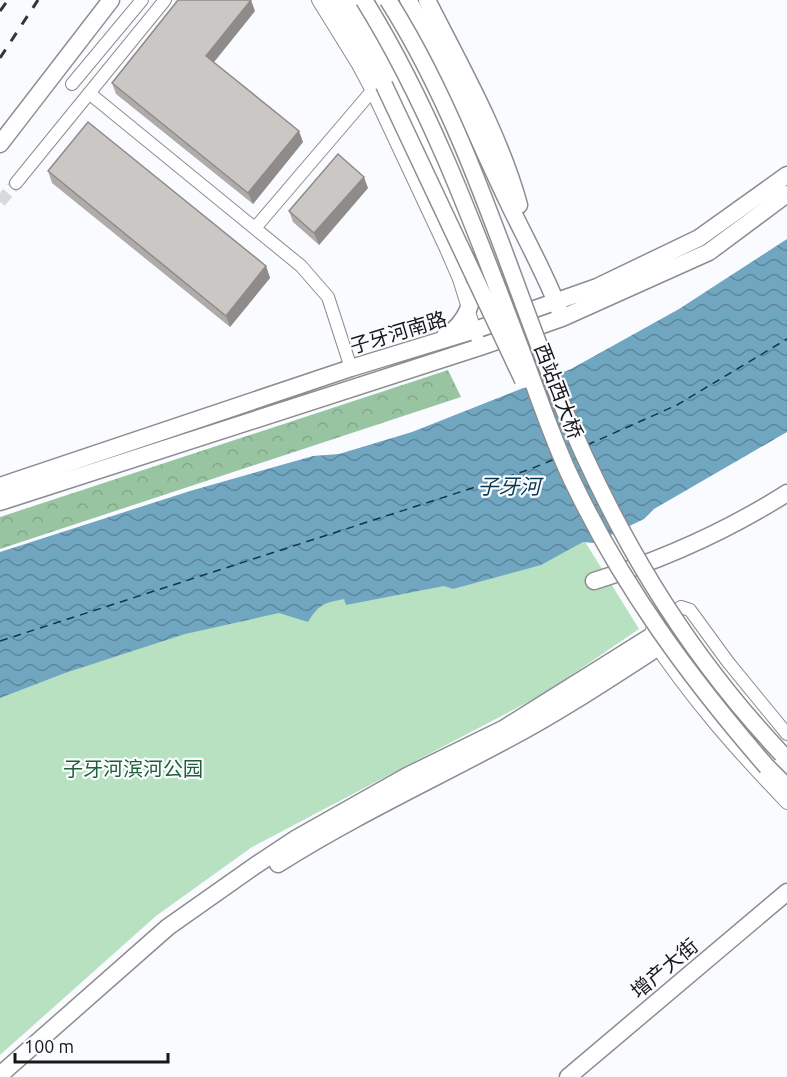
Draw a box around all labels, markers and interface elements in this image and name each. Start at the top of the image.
street label: 子牙河南路 [347,306,449,358]
street label: 西站西大桥 [530,340,588,442]
water label: 子牙河 [478,474,544,498]
park label: 子牙河滨河公园 [63,757,203,780]
street label: 增产大街 [626,933,702,1003]
scale bar [15,1026,168,1064]
text: 100 m [24,1036,74,1056]

